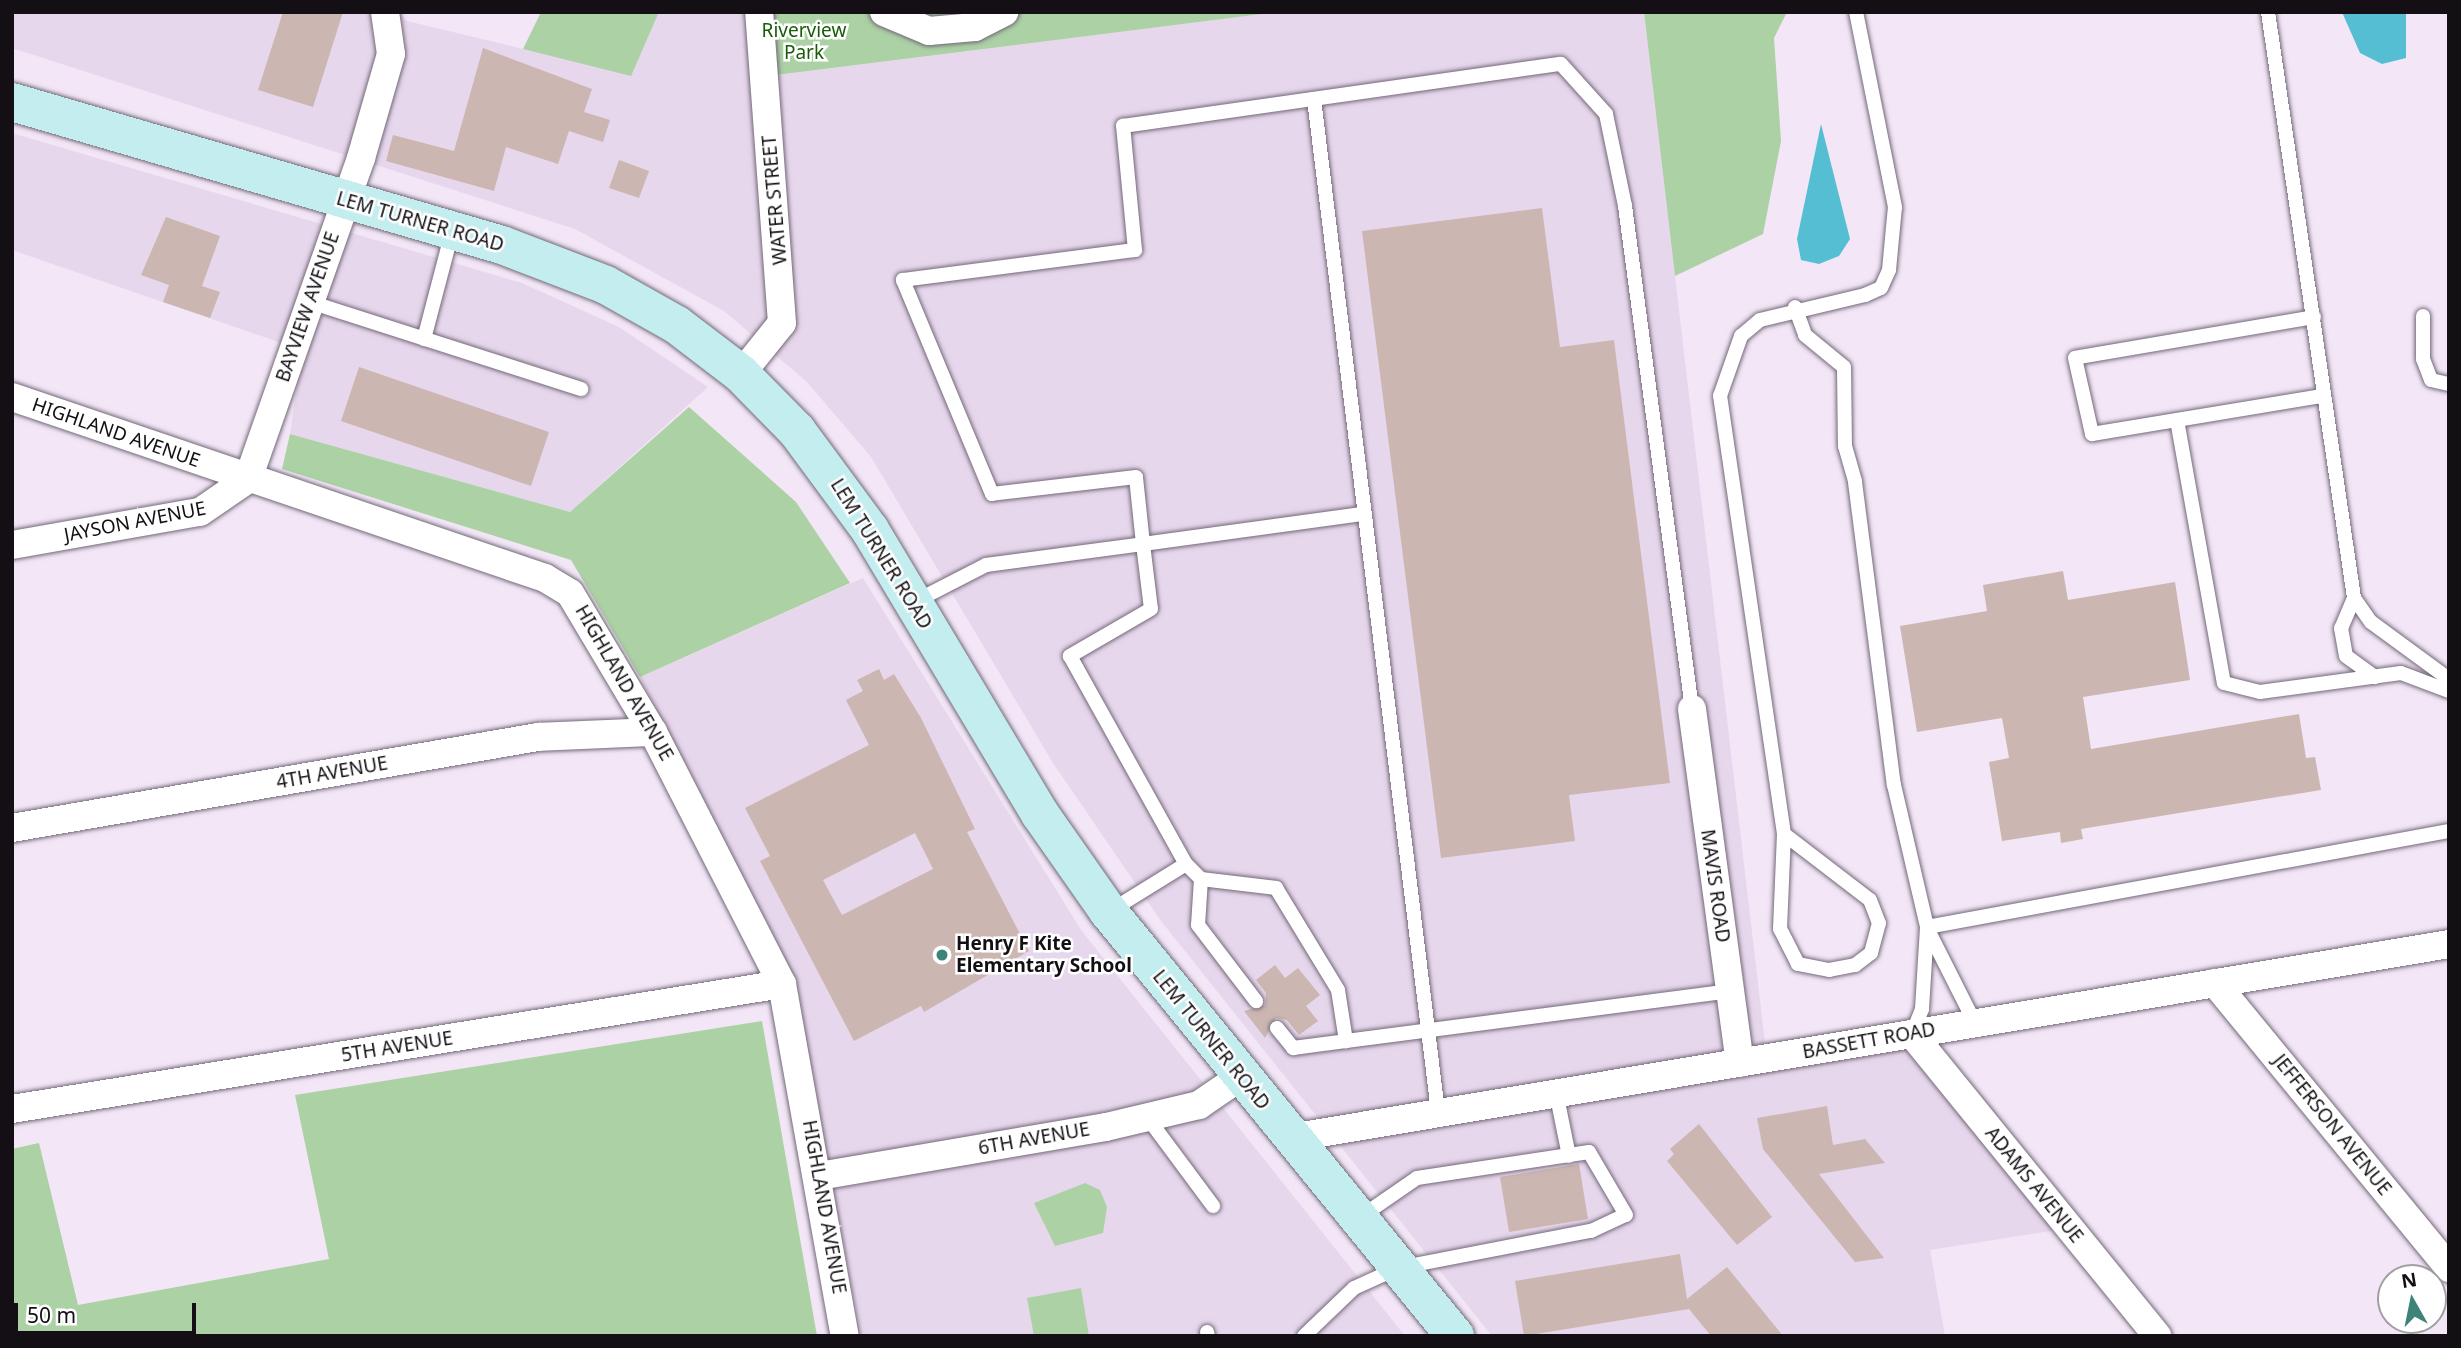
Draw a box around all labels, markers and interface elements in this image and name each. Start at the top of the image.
park label: Riverview Park [762,20,846,64]
street label: WATER STREET [758,134,792,266]
street label: LEM TURNER ROAD [334,187,506,257]
street label: BAYVIEW AVENUE [272,229,344,385]
street label: HIGHLAND AVENUE [29,394,203,472]
street label: LEM TURNER ROAD [825,475,937,633]
street label: JAYSON AVENUE [62,497,208,547]
street label: HIGHLAND AVENUE [570,601,678,765]
street label: 4TH AVENUE [275,752,389,794]
street label: MAVIS ROAD [1696,828,1734,944]
place label: Henry F Kite Elementary School [956,933,1132,977]
marker: Henry F Kite Elementary School [934,947,950,963]
street label: LEM TURNER ROAD [1148,966,1274,1114]
street label: BASSETT ROAD [1801,1018,1937,1064]
street label: 5TH AVENUE [340,1027,454,1067]
street label: JEFFERSON AVENUE [2268,1050,2396,1200]
street label: HIGHLAND AVENUE [797,1118,851,1296]
street label: 6TH AVENUE [977,1118,1091,1160]
street label: ADAMS AVENUE [1980,1122,2088,1248]
north arrow [2377,1264,2447,1334]
text: N [2399,1266,2419,1294]
scale bar [18,1288,200,1332]
text: 50 m [27,1301,76,1329]

